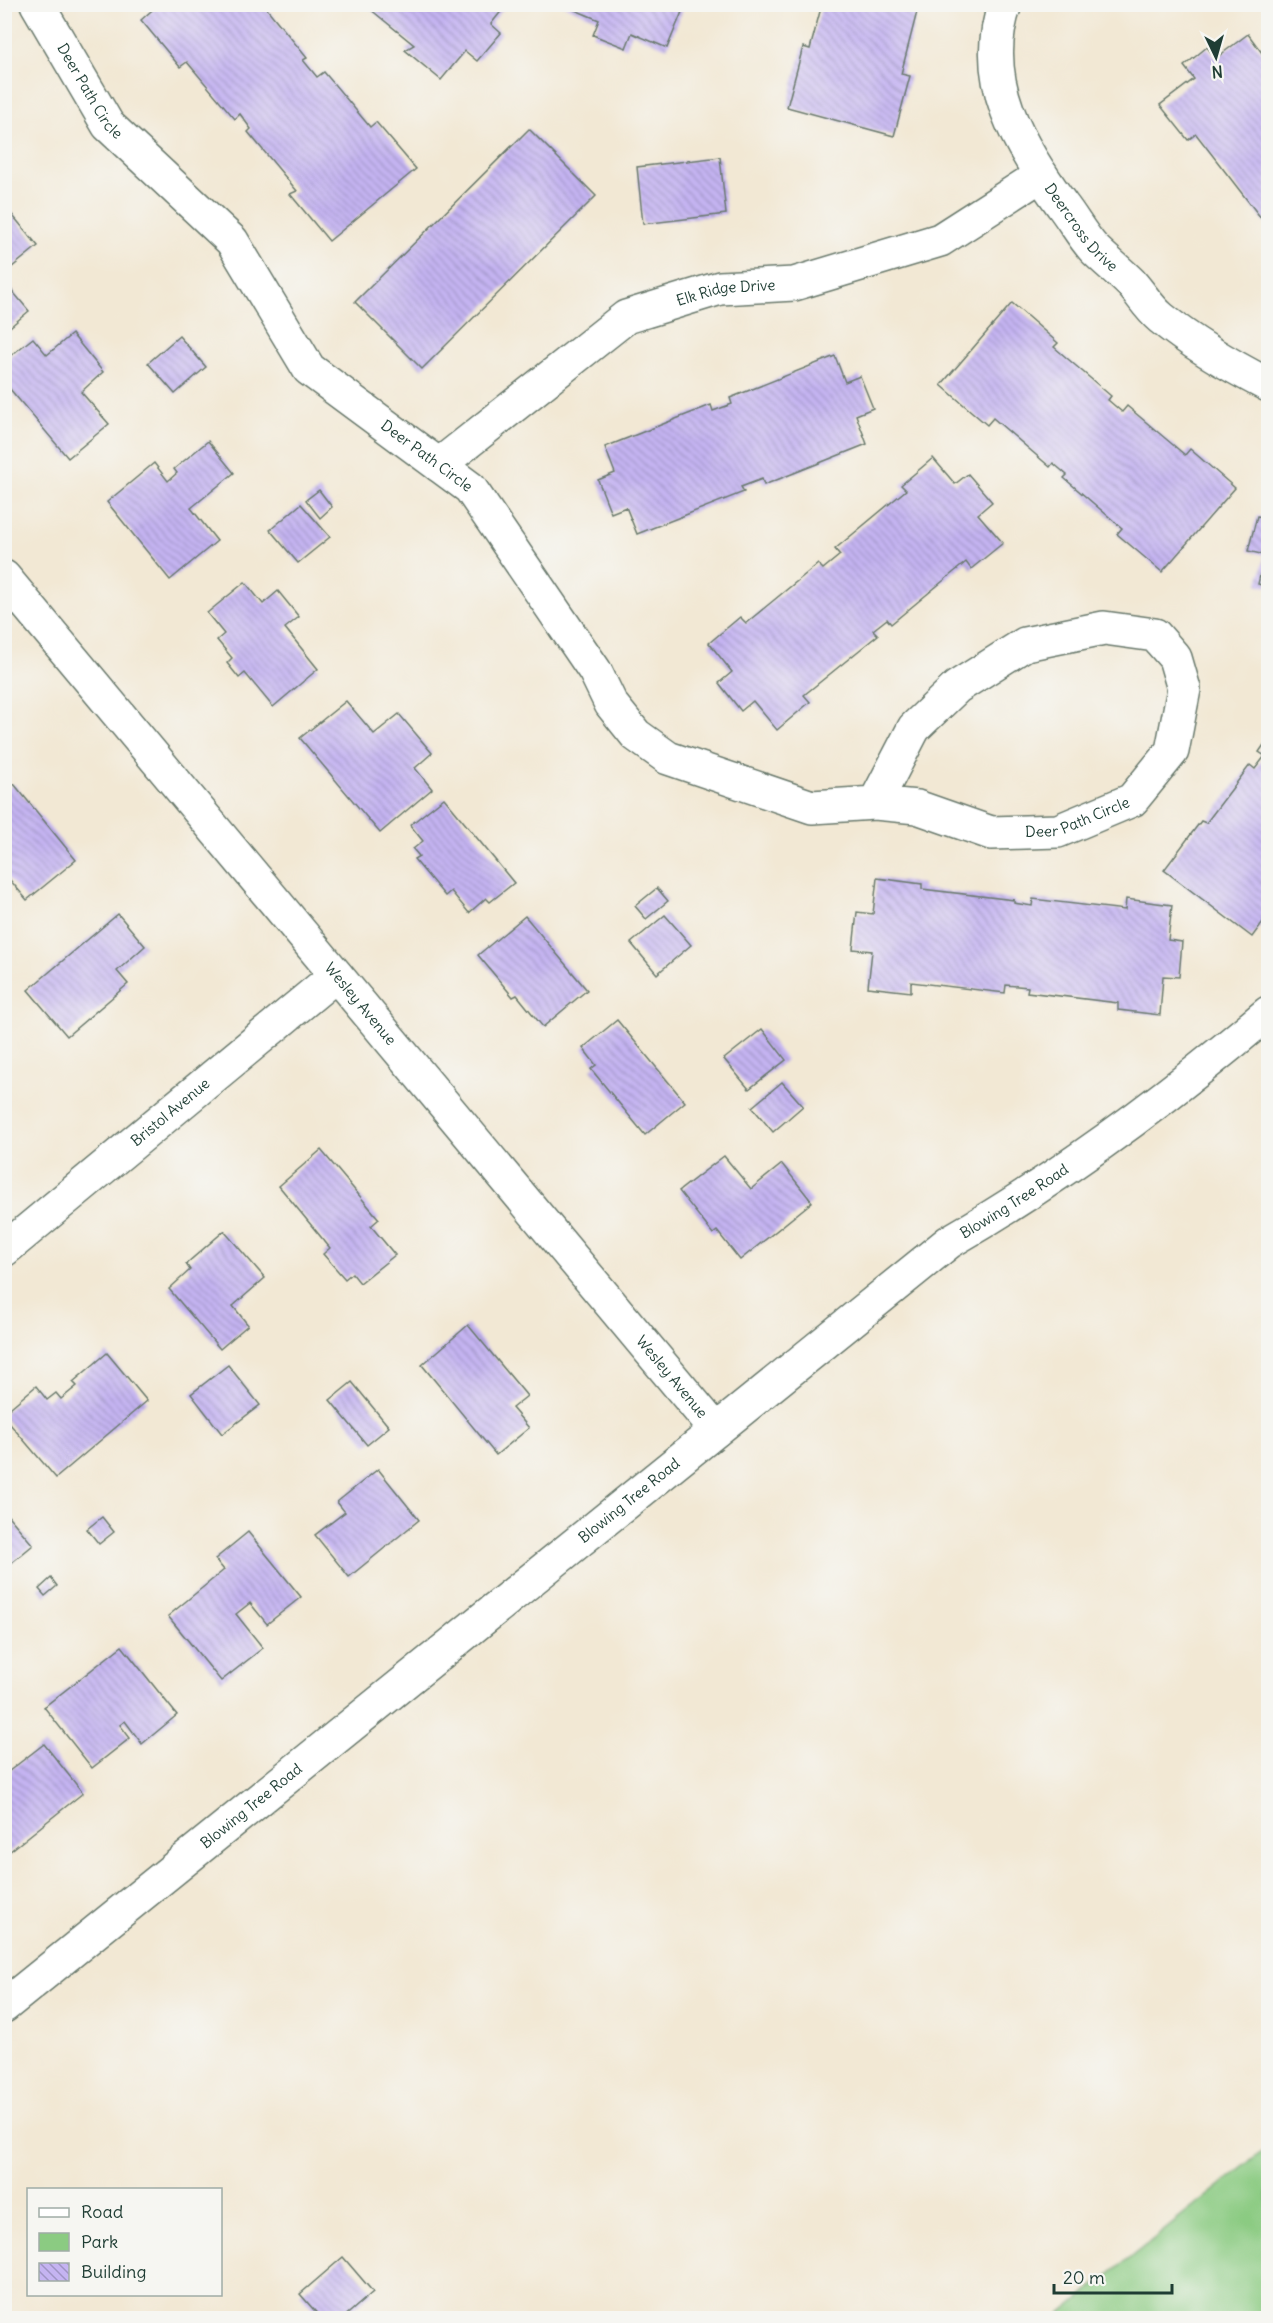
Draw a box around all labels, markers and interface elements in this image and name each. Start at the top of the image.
north arrow [1186,27,1246,87]
street label: Deer Path Circle [53,40,127,143]
text: N [1211,61,1224,82]
street label: Deercross Drive [1041,180,1122,275]
street label: Elk Ridge Drive [674,275,776,310]
street label: Deer Path Circle [377,416,477,496]
street label: Deer Path Circle [1025,792,1132,841]
street label: Wesley Avenue [321,958,401,1049]
street label: Bristol Avenue [127,1074,213,1150]
street label: Blowing Tree Road [956,1159,1072,1243]
street label: Wesley Avenue [632,1331,712,1422]
street label: Blowing Tree Road [574,1453,684,1547]
street label: Blowing Tree Road [196,1759,306,1852]
legend [27,2188,222,2296]
text: Road [81,2200,124,2223]
text: Park [81,2230,118,2253]
scale bar [1054,2257,1172,2295]
text: Building [81,2260,146,2283]
text: 20 m [1063,2266,1105,2289]

